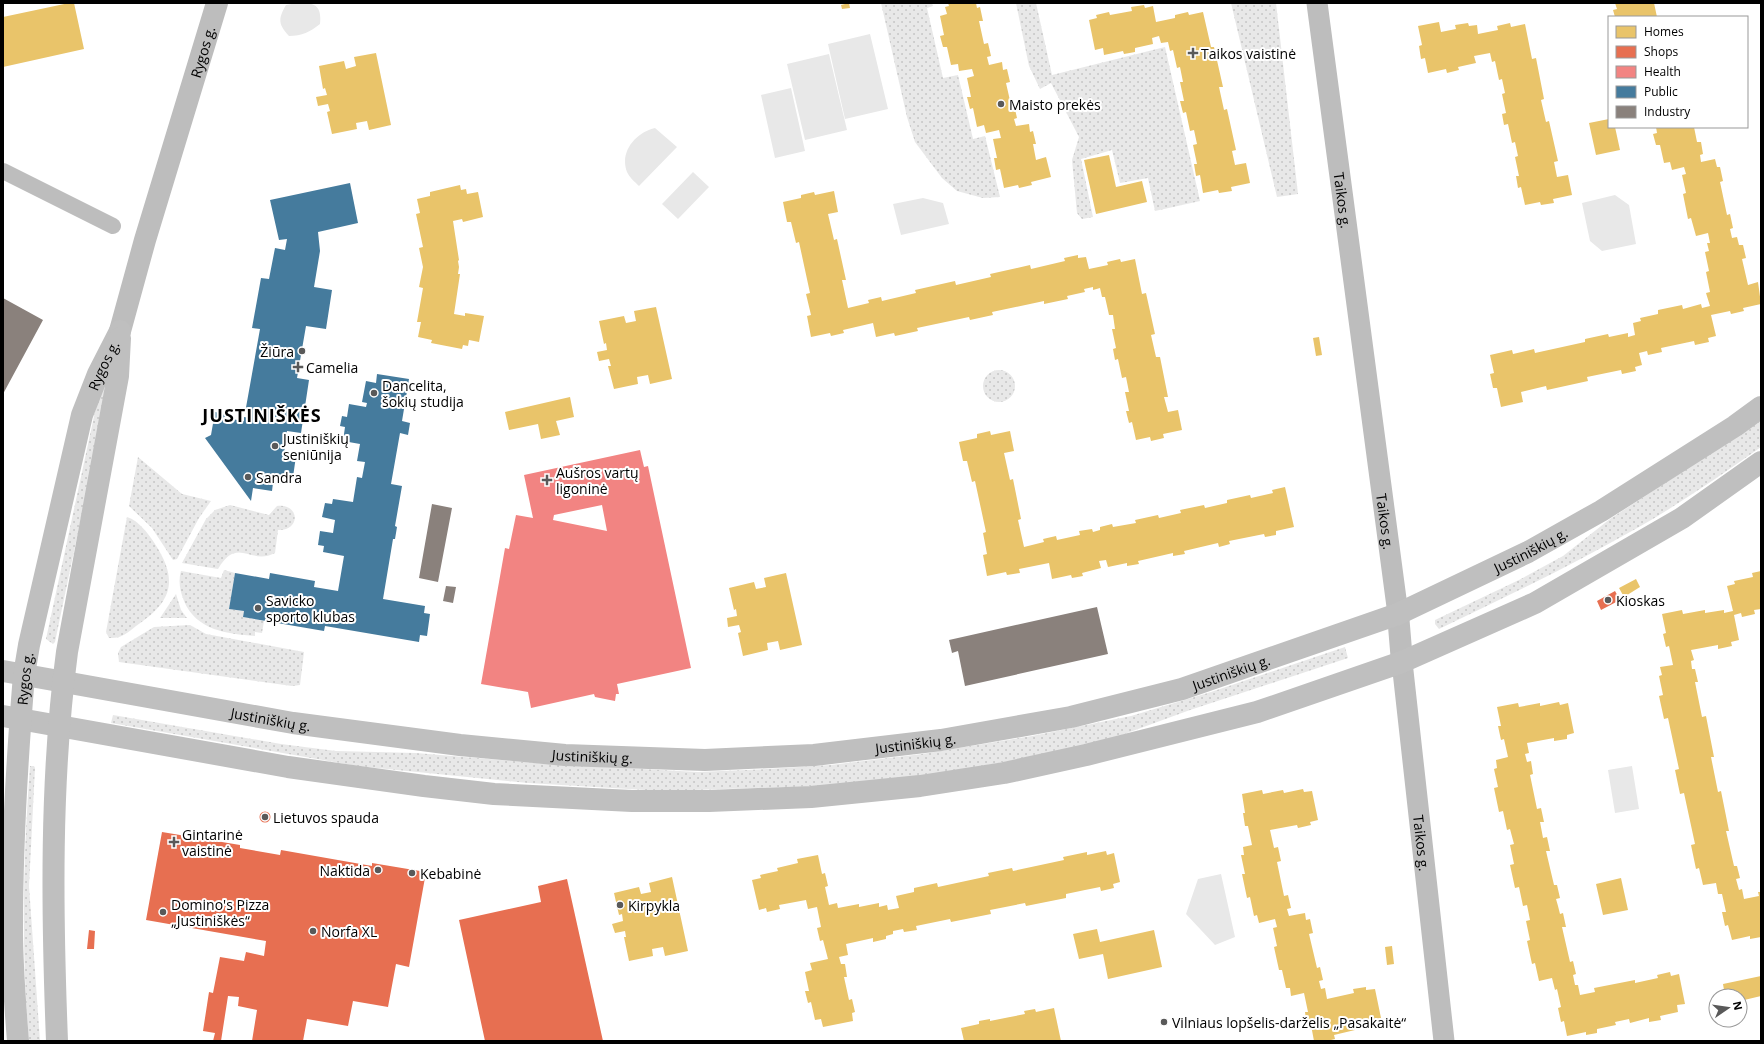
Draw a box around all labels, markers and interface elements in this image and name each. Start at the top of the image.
legend [1608,16,1748,128]
text: Homes [1644,23,1684,40]
street label: Rygos g. [185,24,219,80]
text: Shops [1644,43,1679,60]
place label: Taikos vaistinė [1201,44,1296,63]
marker: Taikos vaistinė [1188,48,1198,58]
text: Health [1644,63,1681,80]
text: Public [1644,83,1678,100]
place label: Maisto prekės [1009,95,1101,114]
marker: Maisto prekės [996,99,1006,109]
text: Industry [1644,103,1691,120]
street label: Taikos g. [1330,171,1356,229]
street label: Rygos g. [83,337,123,393]
place label: Žiūra [260,342,294,361]
marker: Žiūra [297,346,307,356]
place label: Camelia [306,358,358,377]
marker: Camelia [293,362,303,372]
place label: Dancelita, šokių studija [382,376,464,411]
marker: Dancelita, šokių studija [369,388,379,398]
district label: JUSTINIŠKĖS [200,403,322,427]
place label: Justiniškių seniūnija [281,429,349,464]
marker: Justiniškių seniūnija [270,441,280,451]
place label: Aušros vartų ligoninė [556,463,639,498]
place label: Sandra [256,468,302,487]
marker: Sandra [243,472,253,482]
marker: Aušros vartų ligoninė [541,474,553,486]
street label: Taikos g. [1373,492,1399,551]
street label: Justiniškių g. [1489,522,1571,577]
place label: Savicko sporto klubas [266,591,355,626]
place label: Kioskas [1616,591,1665,610]
marker: Kioskas [1603,595,1613,605]
marker: Savicko sporto klubas [253,603,263,613]
street label: Justiniškių g. [1188,650,1272,695]
street label: Rygos g. [12,651,37,706]
street label: Justiniškių g. [227,702,312,735]
street label: Justiniškių g. [872,728,957,757]
street label: Justiniškių g. [549,744,633,767]
place label: Lietuvos spauda [273,808,379,827]
marker: Lietuvos spauda [260,812,270,822]
street label: Taikos g. [1409,814,1435,872]
place label: Gintarinė vaistinė [182,825,243,860]
marker: Gintarinė vaistinė [169,837,179,847]
place label: Naktida [319,861,370,880]
place label: Kebabinė [420,864,481,883]
marker: Naktida [373,865,383,875]
marker: Kebabinė [407,868,417,878]
place label: Domino's Pizza „Justiniškės“ [171,895,269,930]
place label: Kirpykla [628,896,680,915]
marker: Kirpykla [615,900,625,910]
marker: Domino's Pizza „Justiniškės“ [158,907,168,917]
place label: Norfa XL [321,922,377,941]
marker: Norfa XL [308,926,318,936]
north arrow [1708,988,1748,1028]
text: N [1730,1000,1747,1012]
place label: Vilniaus lopšelis-darželis „Pasakaitė“ [1172,1013,1406,1032]
marker: Vilniaus lopšelis-darželis „Pasakaitė“ [1159,1017,1169,1027]

